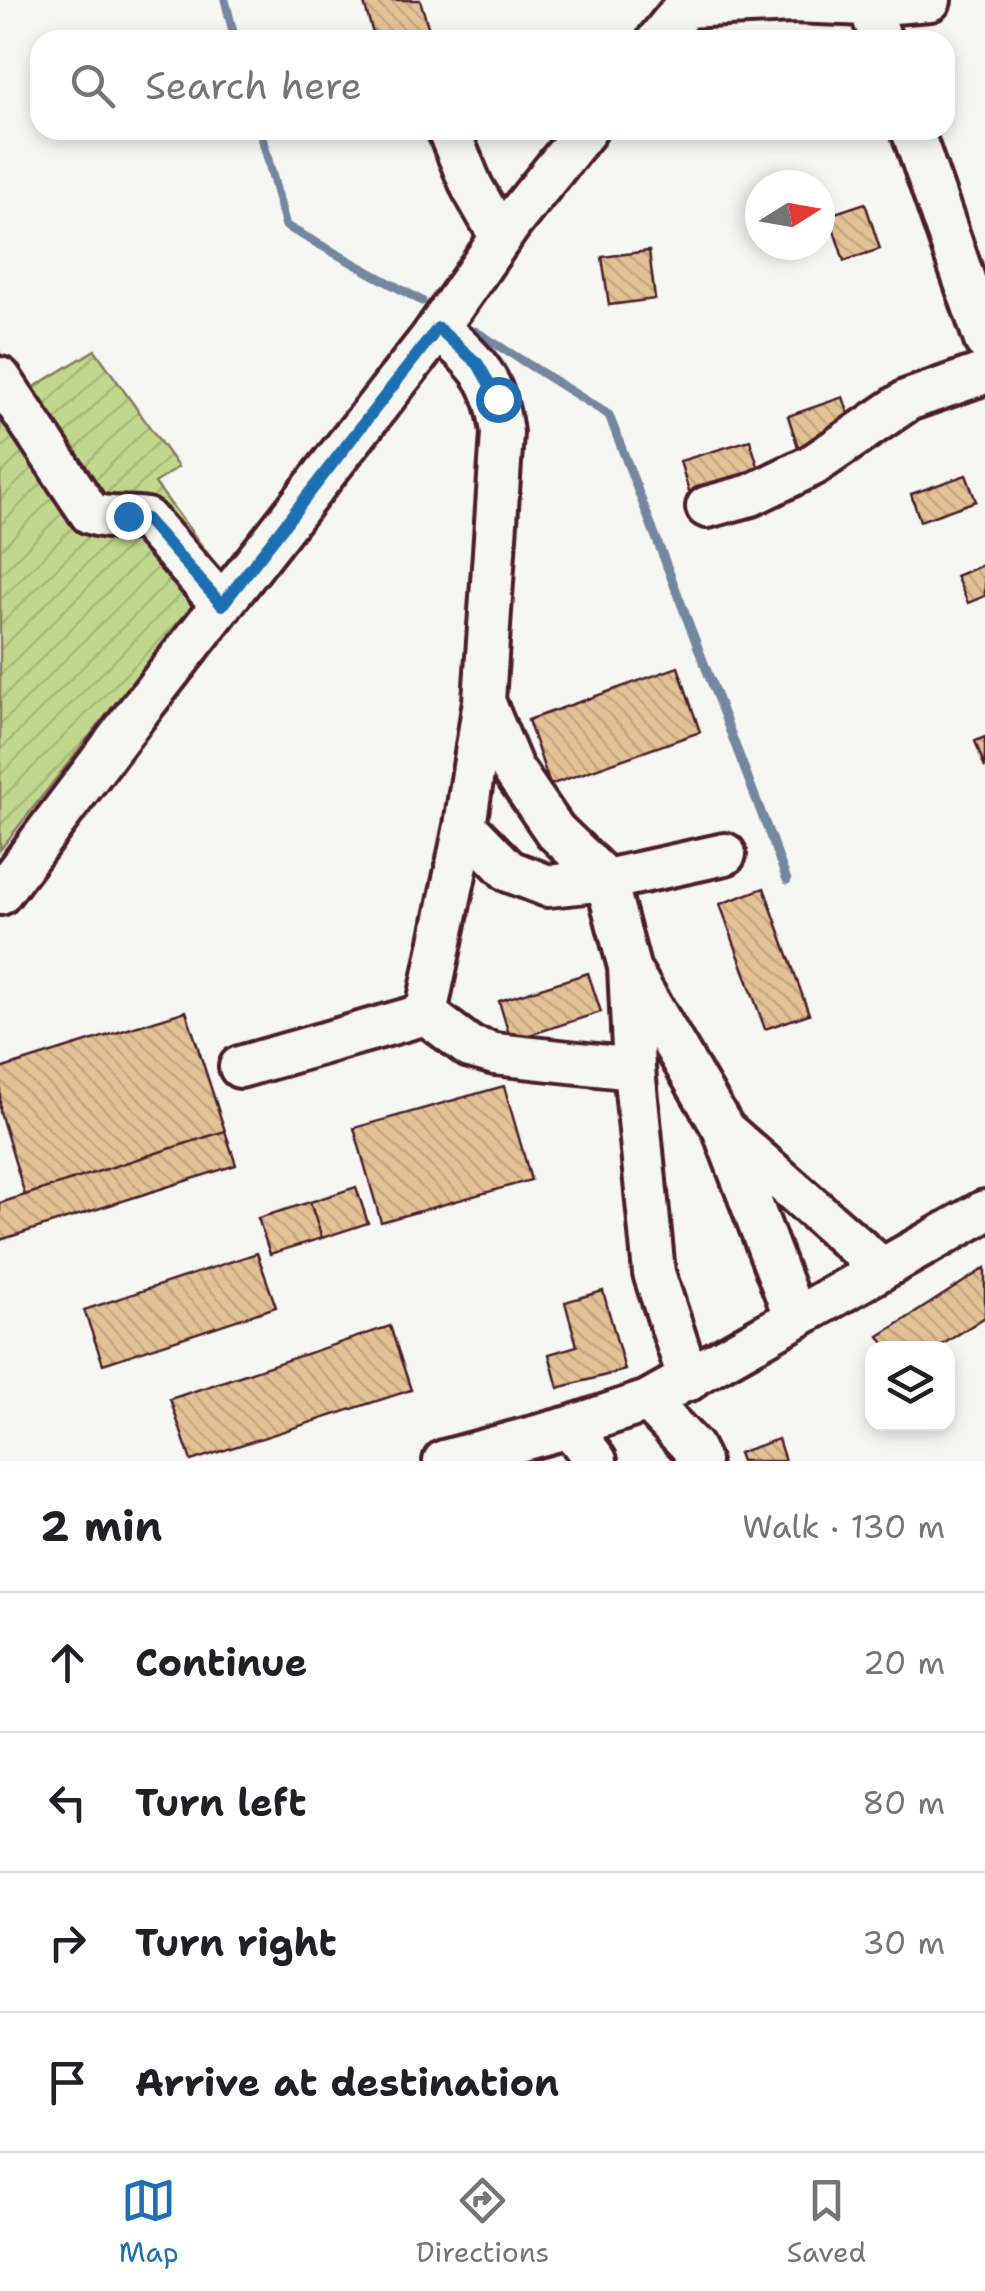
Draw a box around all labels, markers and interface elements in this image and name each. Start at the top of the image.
search box [30,30,955,140]
icon: search [65,58,120,113]
text: Search here [145,60,362,111]
north arrow [745,170,835,260]
route start [476,377,522,423]
route end [106,494,152,540]
map controls [865,1341,955,1431]
button: layers [865,1341,955,1431]
text: 2 min [40,1498,162,1554]
text: Walk · 130 m [742,1505,945,1548]
icon: ahead [40,1635,95,1690]
text: Continue [135,1637,307,1688]
text: 20 m [863,1641,945,1684]
icon: left [40,1775,95,1830]
text: Turn left [135,1777,307,1828]
text: 80 m [862,1781,945,1824]
icon: right [40,1915,95,1970]
text: Turn right [135,1917,337,1968]
text: 30 m [862,1921,945,1964]
icon: arrive [40,2055,95,2110]
text: Arrive at destination [135,2057,559,2108]
tab: Map [119,2173,179,2271]
tab: Directions [416,2173,549,2271]
tab: Saved [787,2173,866,2271]

